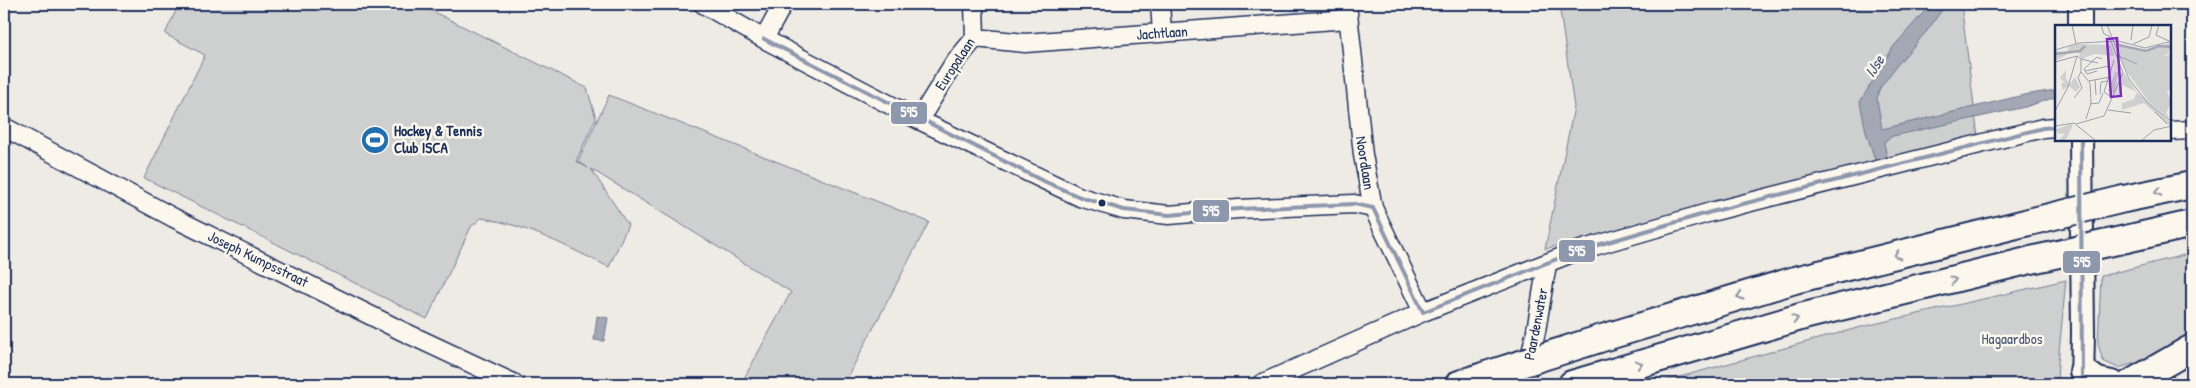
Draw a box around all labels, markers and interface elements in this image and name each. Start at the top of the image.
street label: Jachtlaan [1136,20,1188,45]
inset map [2055,25,2171,141]
street label: Europalaan [930,33,980,94]
water label: IJse [1859,50,1890,81]
line badge: 595 [890,101,928,125]
text: 595 [901,102,918,121]
place label: Hockey & Tennis Club ISCA [394,120,482,158]
sports icon: Hockey & Tennis Club ISCA [360,125,390,155]
street label: Noordlaan [1351,134,1380,192]
one-way arrow [2154,186,2163,197]
unlabelled marker [1097,198,1107,208]
line badge: 595 [1192,199,1230,223]
text: 595 [1203,201,1220,220]
street label: Joseph Kumpsstraat [204,225,313,292]
line badge: 595 [1558,239,1596,263]
text: 595 [1569,241,1586,260]
one-way arrow [1892,249,1901,260]
line badge: 595 [2062,250,2101,274]
text: 595 [2074,252,2091,271]
one-way arrow [1948,275,1956,285]
street label: Paardenwater [1518,286,1553,362]
one-way arrow [1736,291,1744,301]
one-way arrow [1790,314,1799,325]
park label: Hagaardbos [1982,328,2043,349]
one-way arrow [1634,359,1642,369]

